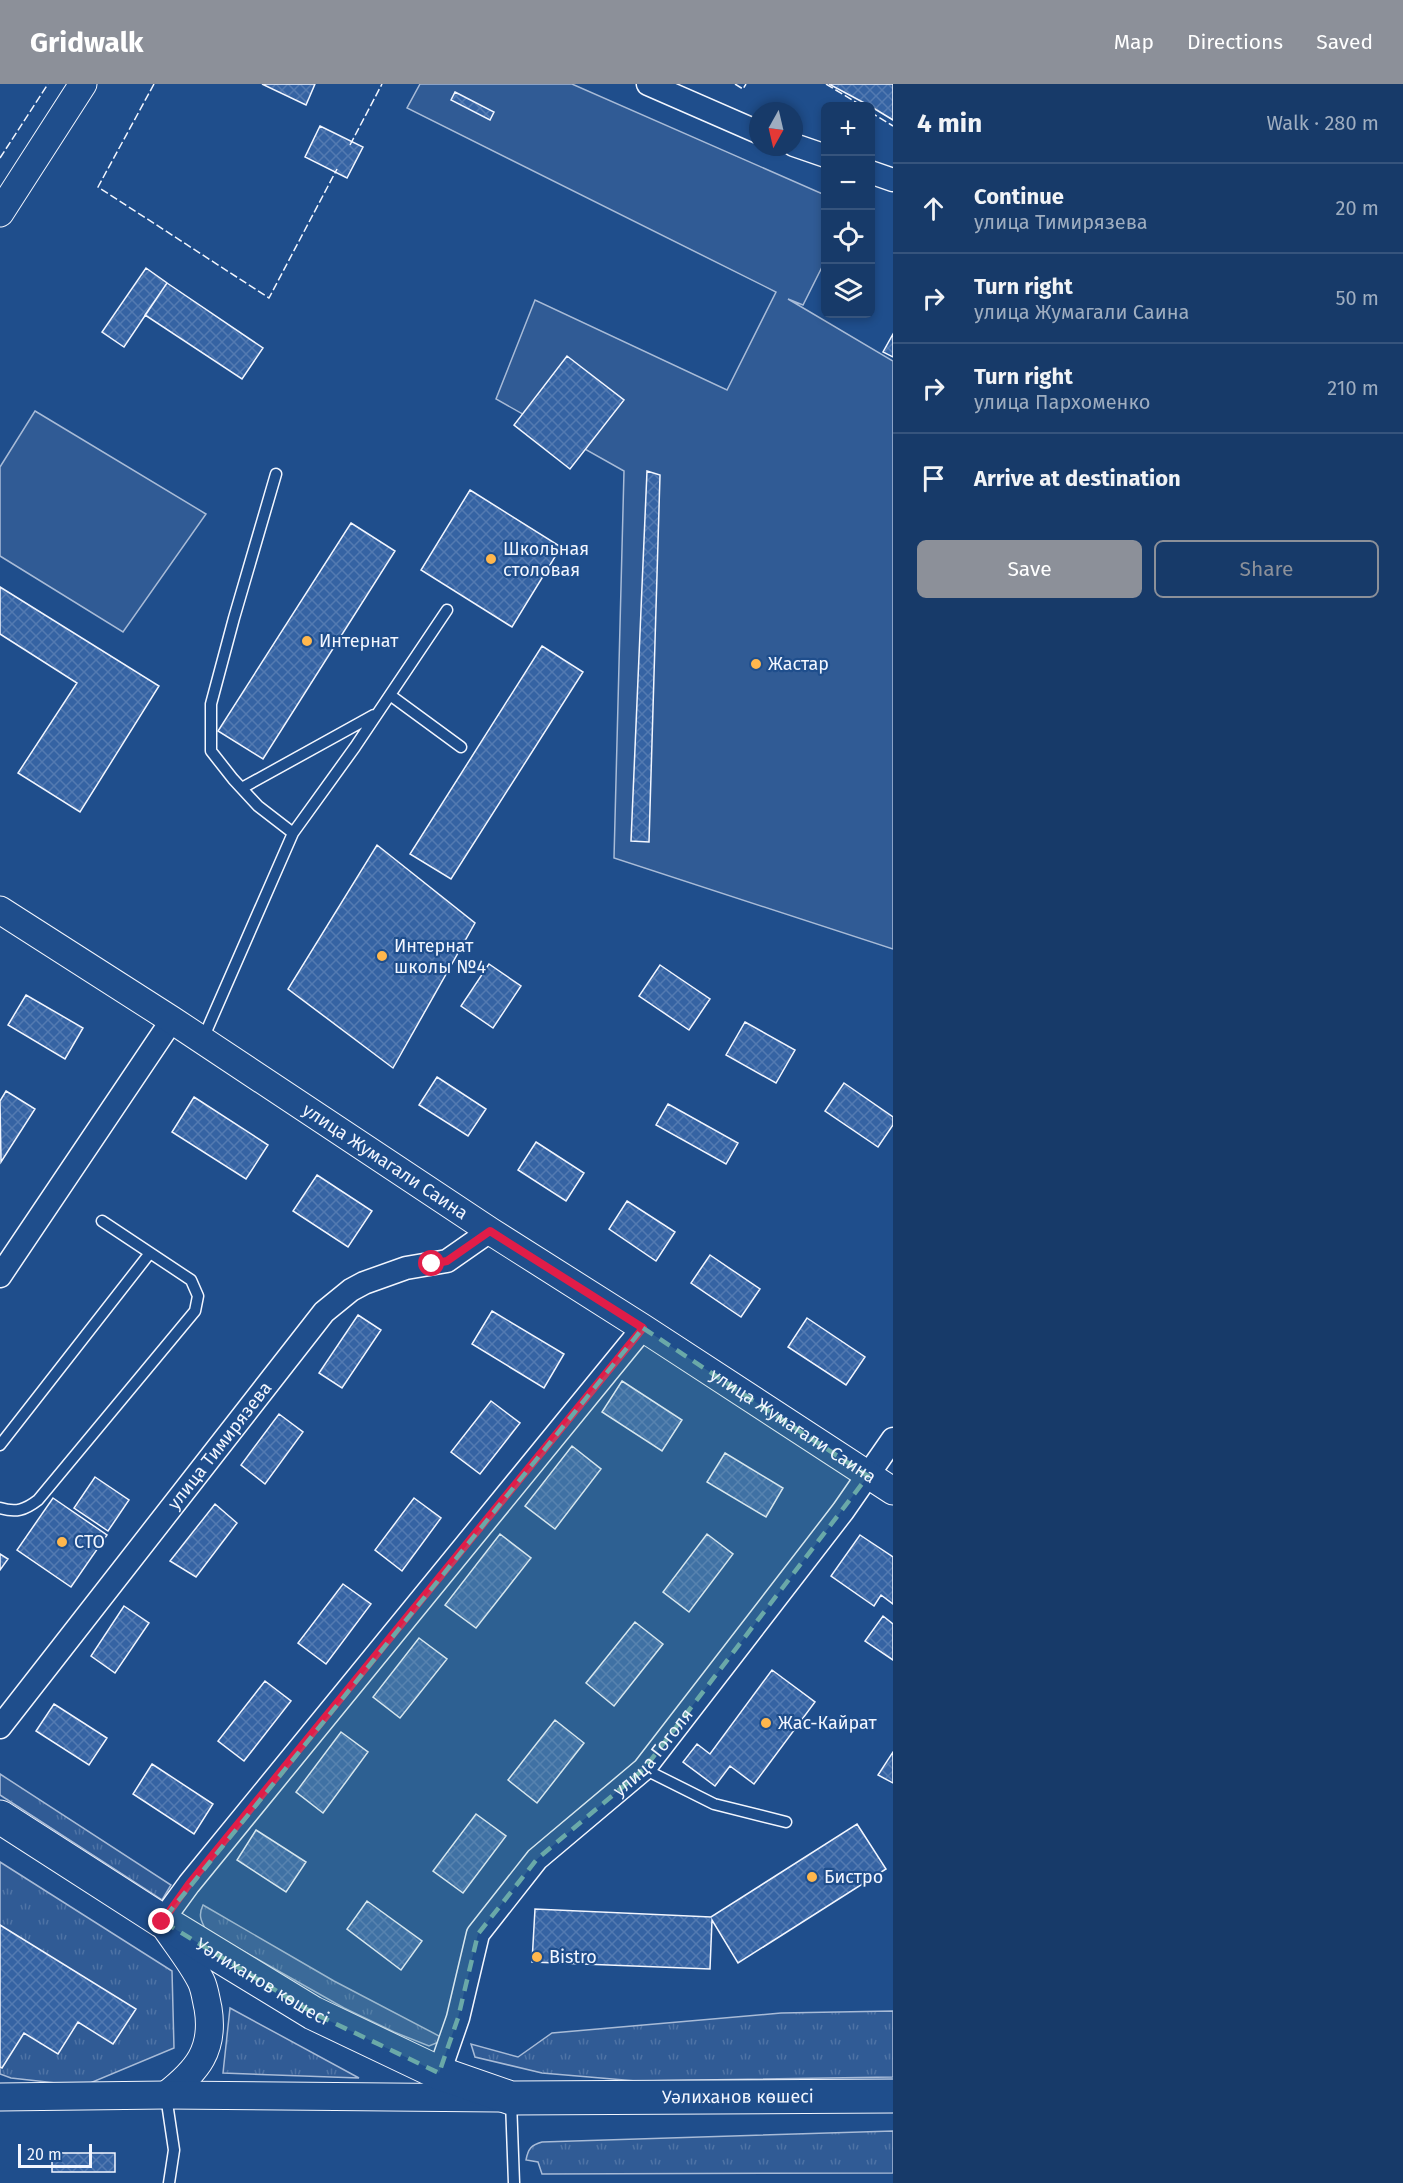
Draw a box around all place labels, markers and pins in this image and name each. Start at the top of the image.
place label: Школьная столовая [503,538,589,581]
marker: Школьная столовая [484,552,498,566]
place label: Интернат [319,630,399,652]
marker: Интернат [300,634,314,648]
place label: Жастар [768,653,829,675]
marker: Жастар [749,657,763,671]
place label: Интернат школы №4 [394,935,486,978]
marker: Интернат школы №4 [375,949,389,963]
place label: СТО [74,1531,105,1553]
marker: СТО [55,1535,69,1549]
place label: Жас-Кайрат [778,1712,878,1734]
marker: Жас-Кайрат [759,1716,773,1730]
place label: Бистро [824,1866,883,1888]
marker: Бистро [805,1870,819,1884]
place label: Bistro [549,1946,597,1968]
marker: Bistro [530,1950,544,1964]

